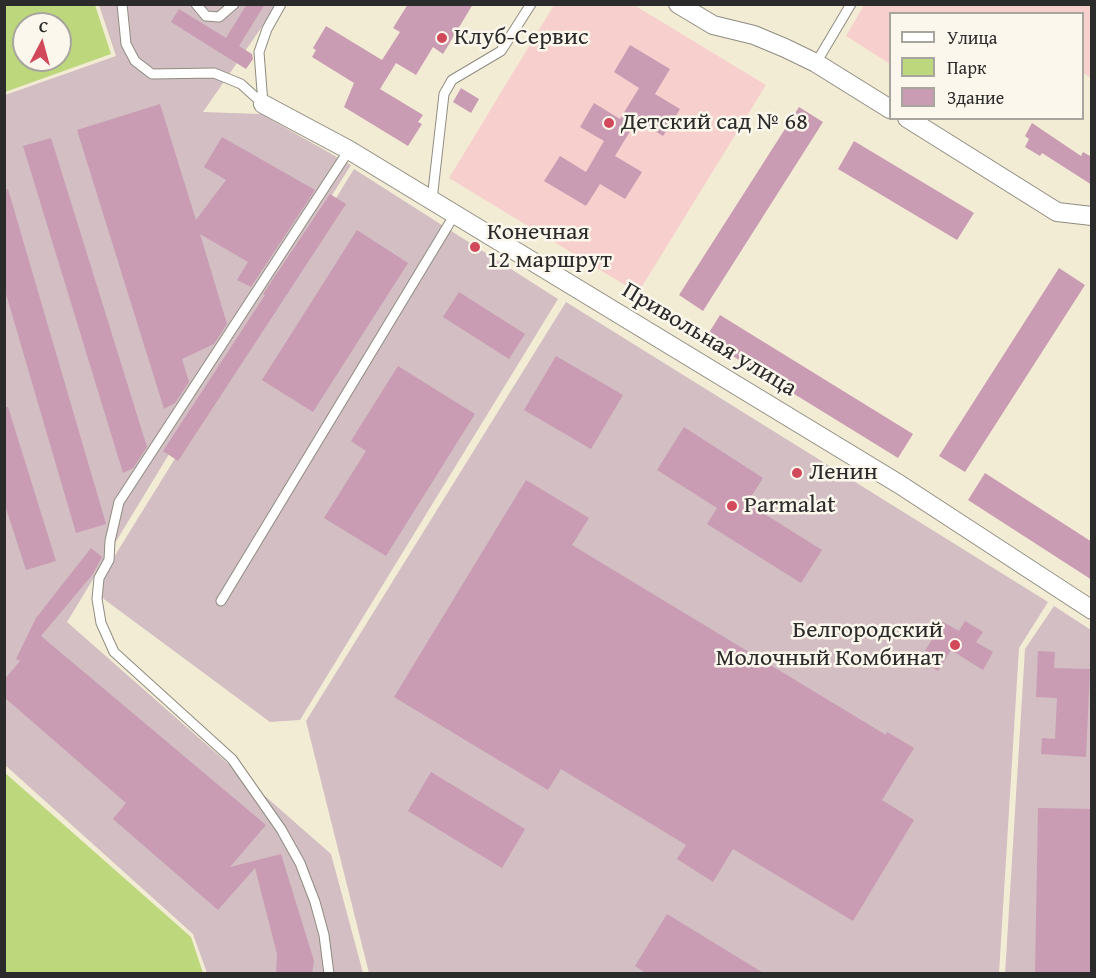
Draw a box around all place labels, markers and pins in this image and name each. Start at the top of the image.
place label: Клуб-Сервис [454,24,589,52]
marker: Клуб-Сервис [435,31,449,45]
place label: Детский сад № 68 [621,109,808,137]
marker: Детский сад № 68 [602,116,616,130]
place label: Конечная 12 маршрут [487,219,612,275]
marker: Конечная 12 маршрут [468,240,482,254]
place label: Ленин [809,459,878,487]
marker: Ленин [790,466,804,480]
place label: Parmalat [744,492,836,520]
marker: Parmalat [725,499,739,513]
place label: Белгородский Молочный Комбинат [716,617,943,673]
marker: Белгородский Молочный Комбинат [948,638,962,652]

